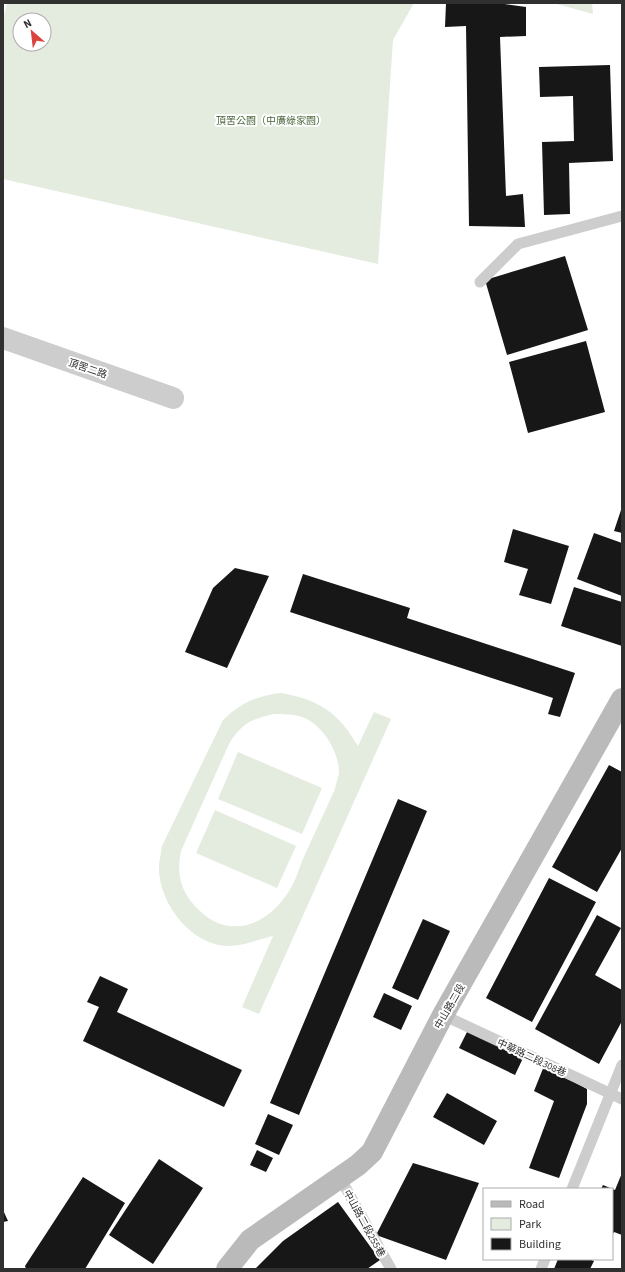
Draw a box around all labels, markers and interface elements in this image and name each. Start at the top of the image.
north arrow [12,12,52,52]
text: N [21,15,34,32]
park label: 頂罟公園（中廣綠家園） [216,114,326,128]
street label: 頂罟二路 [66,356,109,382]
street label: 中山路二段 [431,981,468,1032]
street label: 中華路二段308巷 [495,1036,568,1080]
street label: 中山路二段255巷 [340,1187,388,1260]
legend [483,1188,613,1260]
text: Road [519,1196,545,1213]
text: Park [519,1216,541,1233]
text: Building [519,1236,561,1253]

